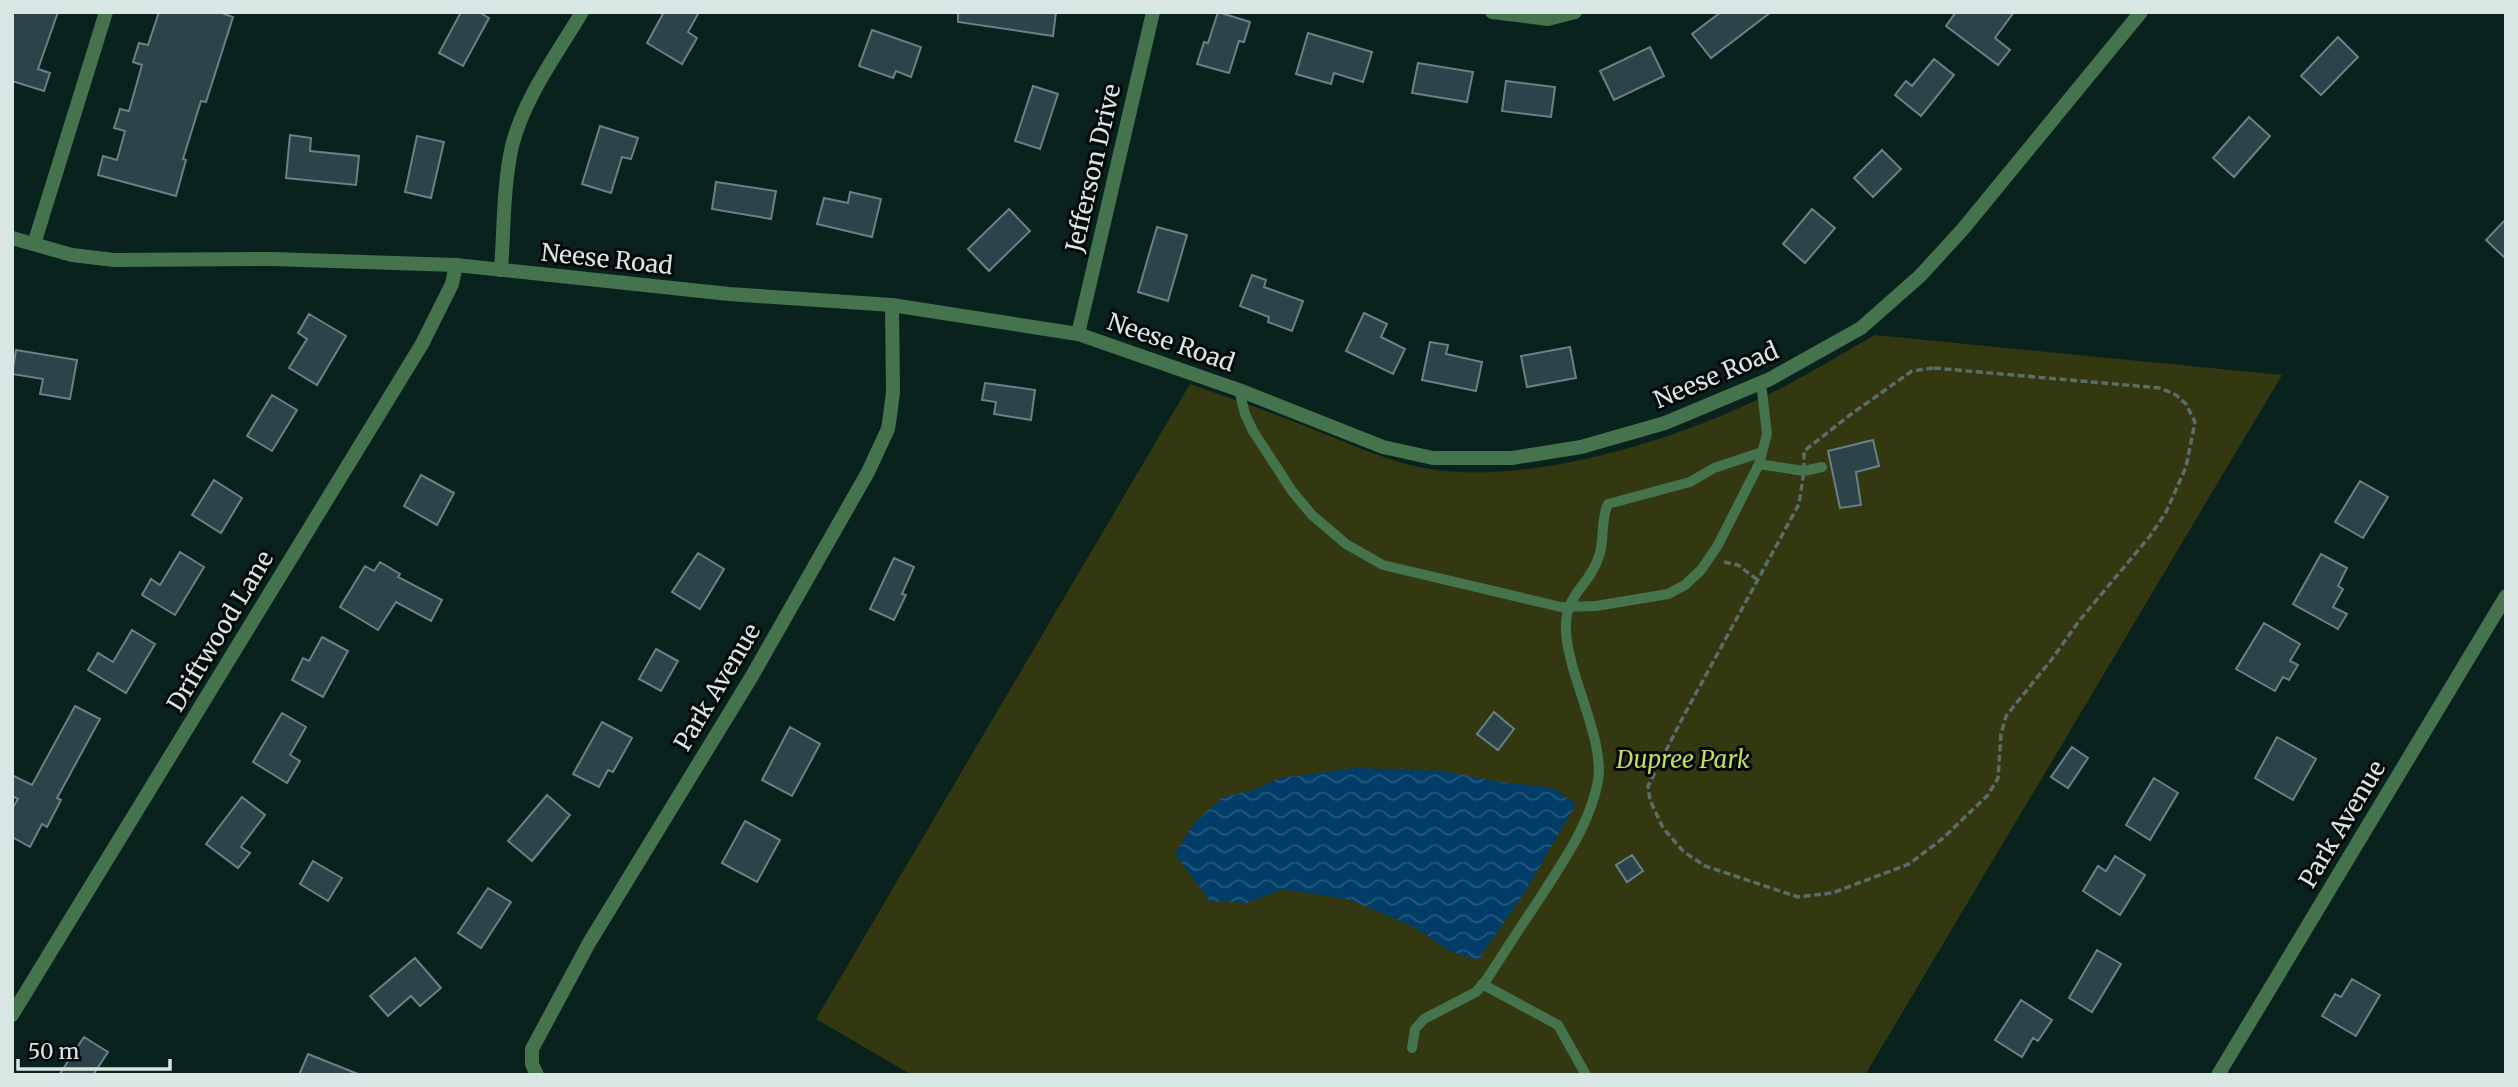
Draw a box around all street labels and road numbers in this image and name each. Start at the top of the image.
street label: Jefferson Drive [1058,81,1127,256]
street label: Neese Road [540,237,674,281]
street label: Neese Road [1103,306,1239,378]
street label: Neese Road [1649,335,1783,415]
street label: Driftwood Lane [160,545,280,717]
street label: Park Avenue [667,618,767,756]
street label: Park Avenue [2292,755,2392,893]

